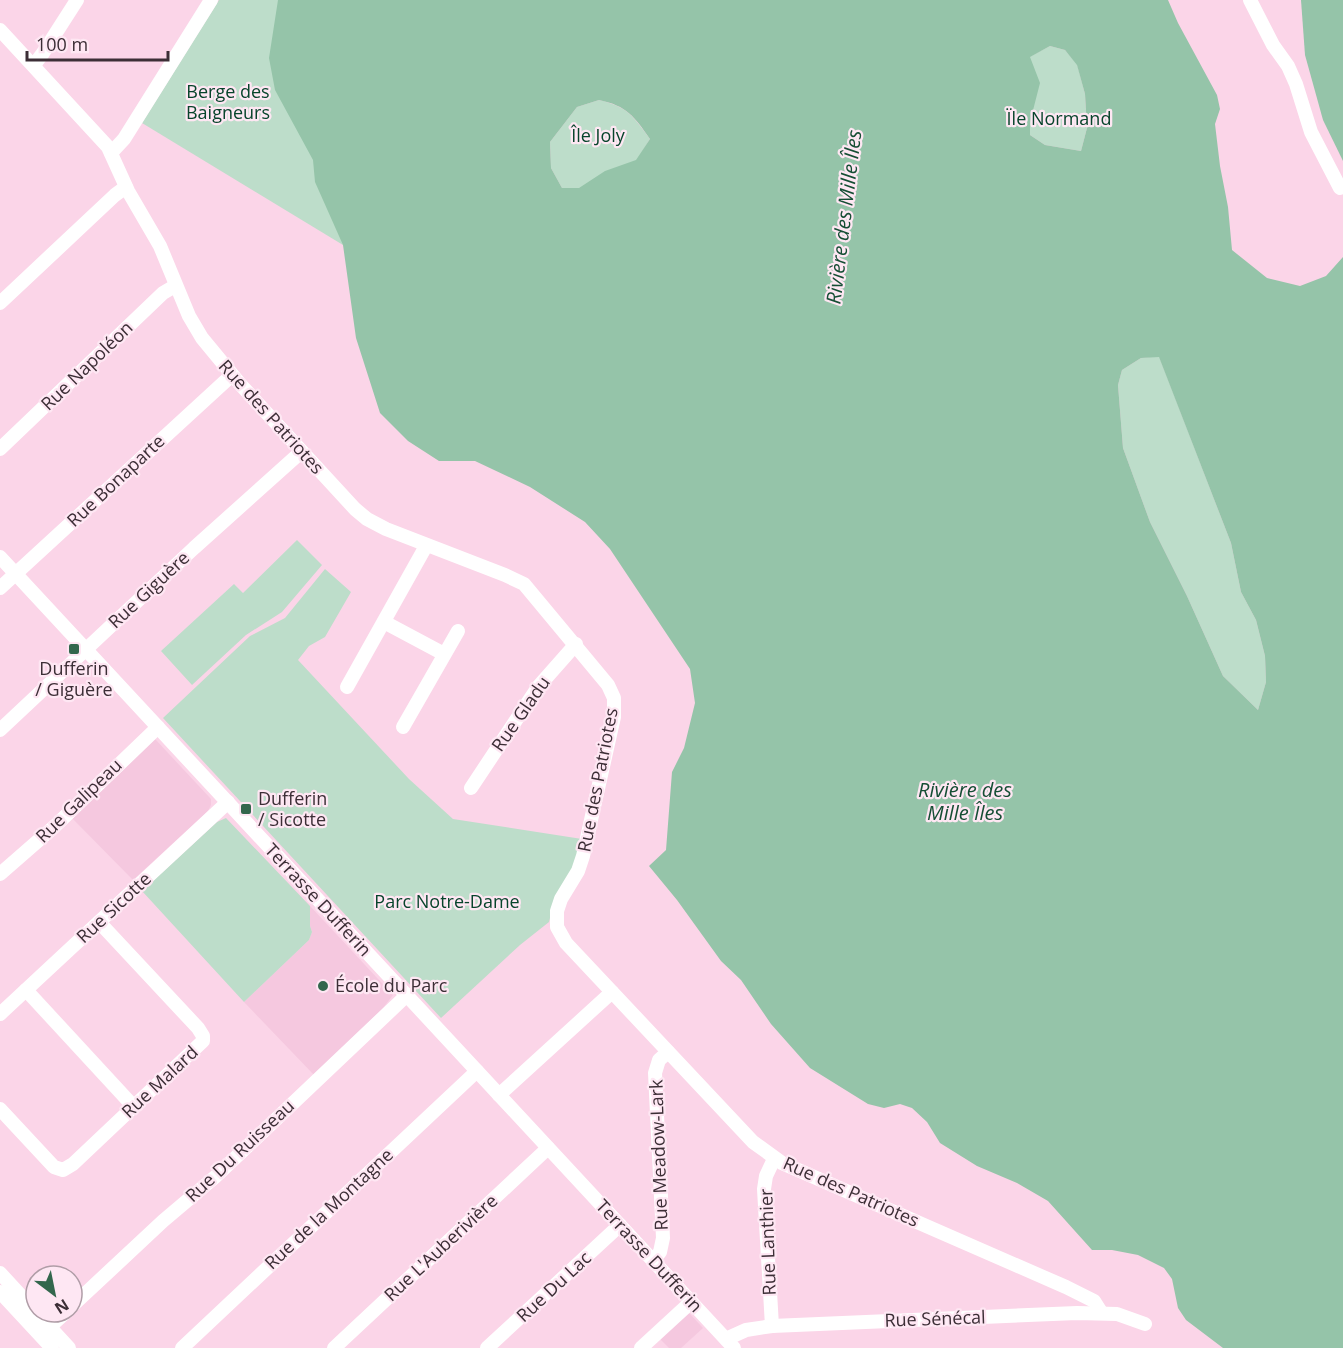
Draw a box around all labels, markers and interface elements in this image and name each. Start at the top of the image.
scale bar [27,24,168,62]
text: 100 m [36,32,88,56]
park label: Berge des Baigneurs [186,79,270,124]
park label: Ïle Normand [1007,106,1111,130]
park label: Île Joly [570,123,626,147]
water label: Rivière des Mille Îles [819,128,868,306]
street label: Rue Napoléon [35,315,137,415]
street label: Rue des Patriotes [214,354,330,479]
street label: Rue Bonaparte [61,429,169,532]
street label: Rue Giguère [102,545,194,633]
marker: Dufferin / Giguère [67,642,81,656]
place label: Dufferin / Giguère [35,656,113,701]
street label: Rue Gladu [486,671,555,756]
street label: Rue des Patriotes [571,706,623,854]
street label: Rue Galipeau [30,753,127,848]
water label: Rivière des Mille Îles [918,776,1012,826]
place label: Dufferin / Sicotte [258,786,327,831]
marker: Dufferin / Sicotte [239,802,253,816]
street label: Terrasse Dufferin [260,838,377,961]
street label: Rue Sicotte [71,867,156,948]
park label: Parc Notre-Dame [374,889,520,913]
place label: École du Parc [335,973,448,997]
marker: École du Parc [316,979,330,993]
street label: Rue Malard [116,1040,203,1123]
street label: Rue Meadow-Lark [643,1079,673,1231]
street label: Rue Du Ruisseau [180,1094,299,1207]
street label: Rue de la Montagne [259,1142,398,1274]
street label: Rue des Patriotes [780,1150,923,1232]
street label: Rue L'Auberivière [378,1188,502,1306]
street label: Rue Lanthier [753,1188,781,1296]
street label: Terrasse Dufferin [591,1194,708,1317]
street label: Rue Du Lac [511,1245,596,1327]
north arrow [24,1264,84,1324]
text: N [51,1294,73,1319]
street label: Rue Sénécal [884,1304,986,1332]

